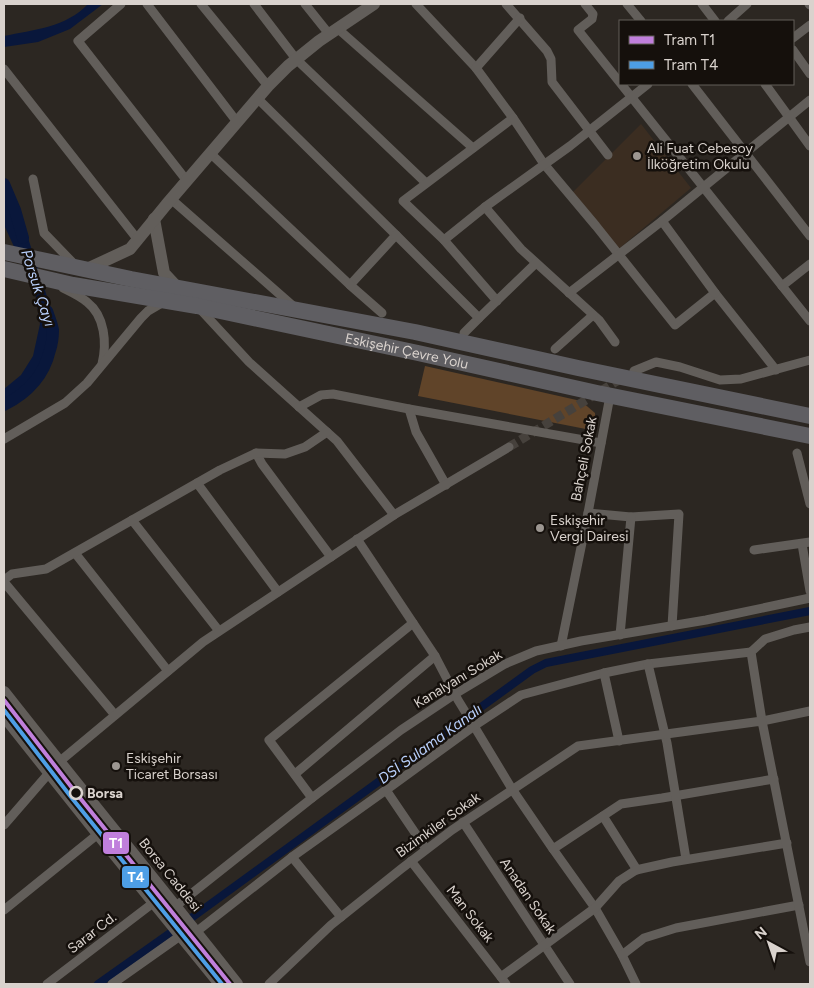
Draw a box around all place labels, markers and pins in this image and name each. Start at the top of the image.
place label: Ali Fuat Cebesoy İlköğretim Okulu [647,140,753,173]
marker: Ali Fuat Cebesoy İlköğretim Okulu [631,150,643,162]
place label: Eskişehir Vergi Dairesi [550,512,629,545]
marker: Eskişehir Vergi Dairesi [534,522,546,534]
place label: Eskişehir Ticaret Borsası [126,750,218,783]
marker: Eskişehir Ticaret Borsası [110,760,122,772]
place label: Borsa [87,785,123,802]
marker: Borsa [69,786,83,800]

